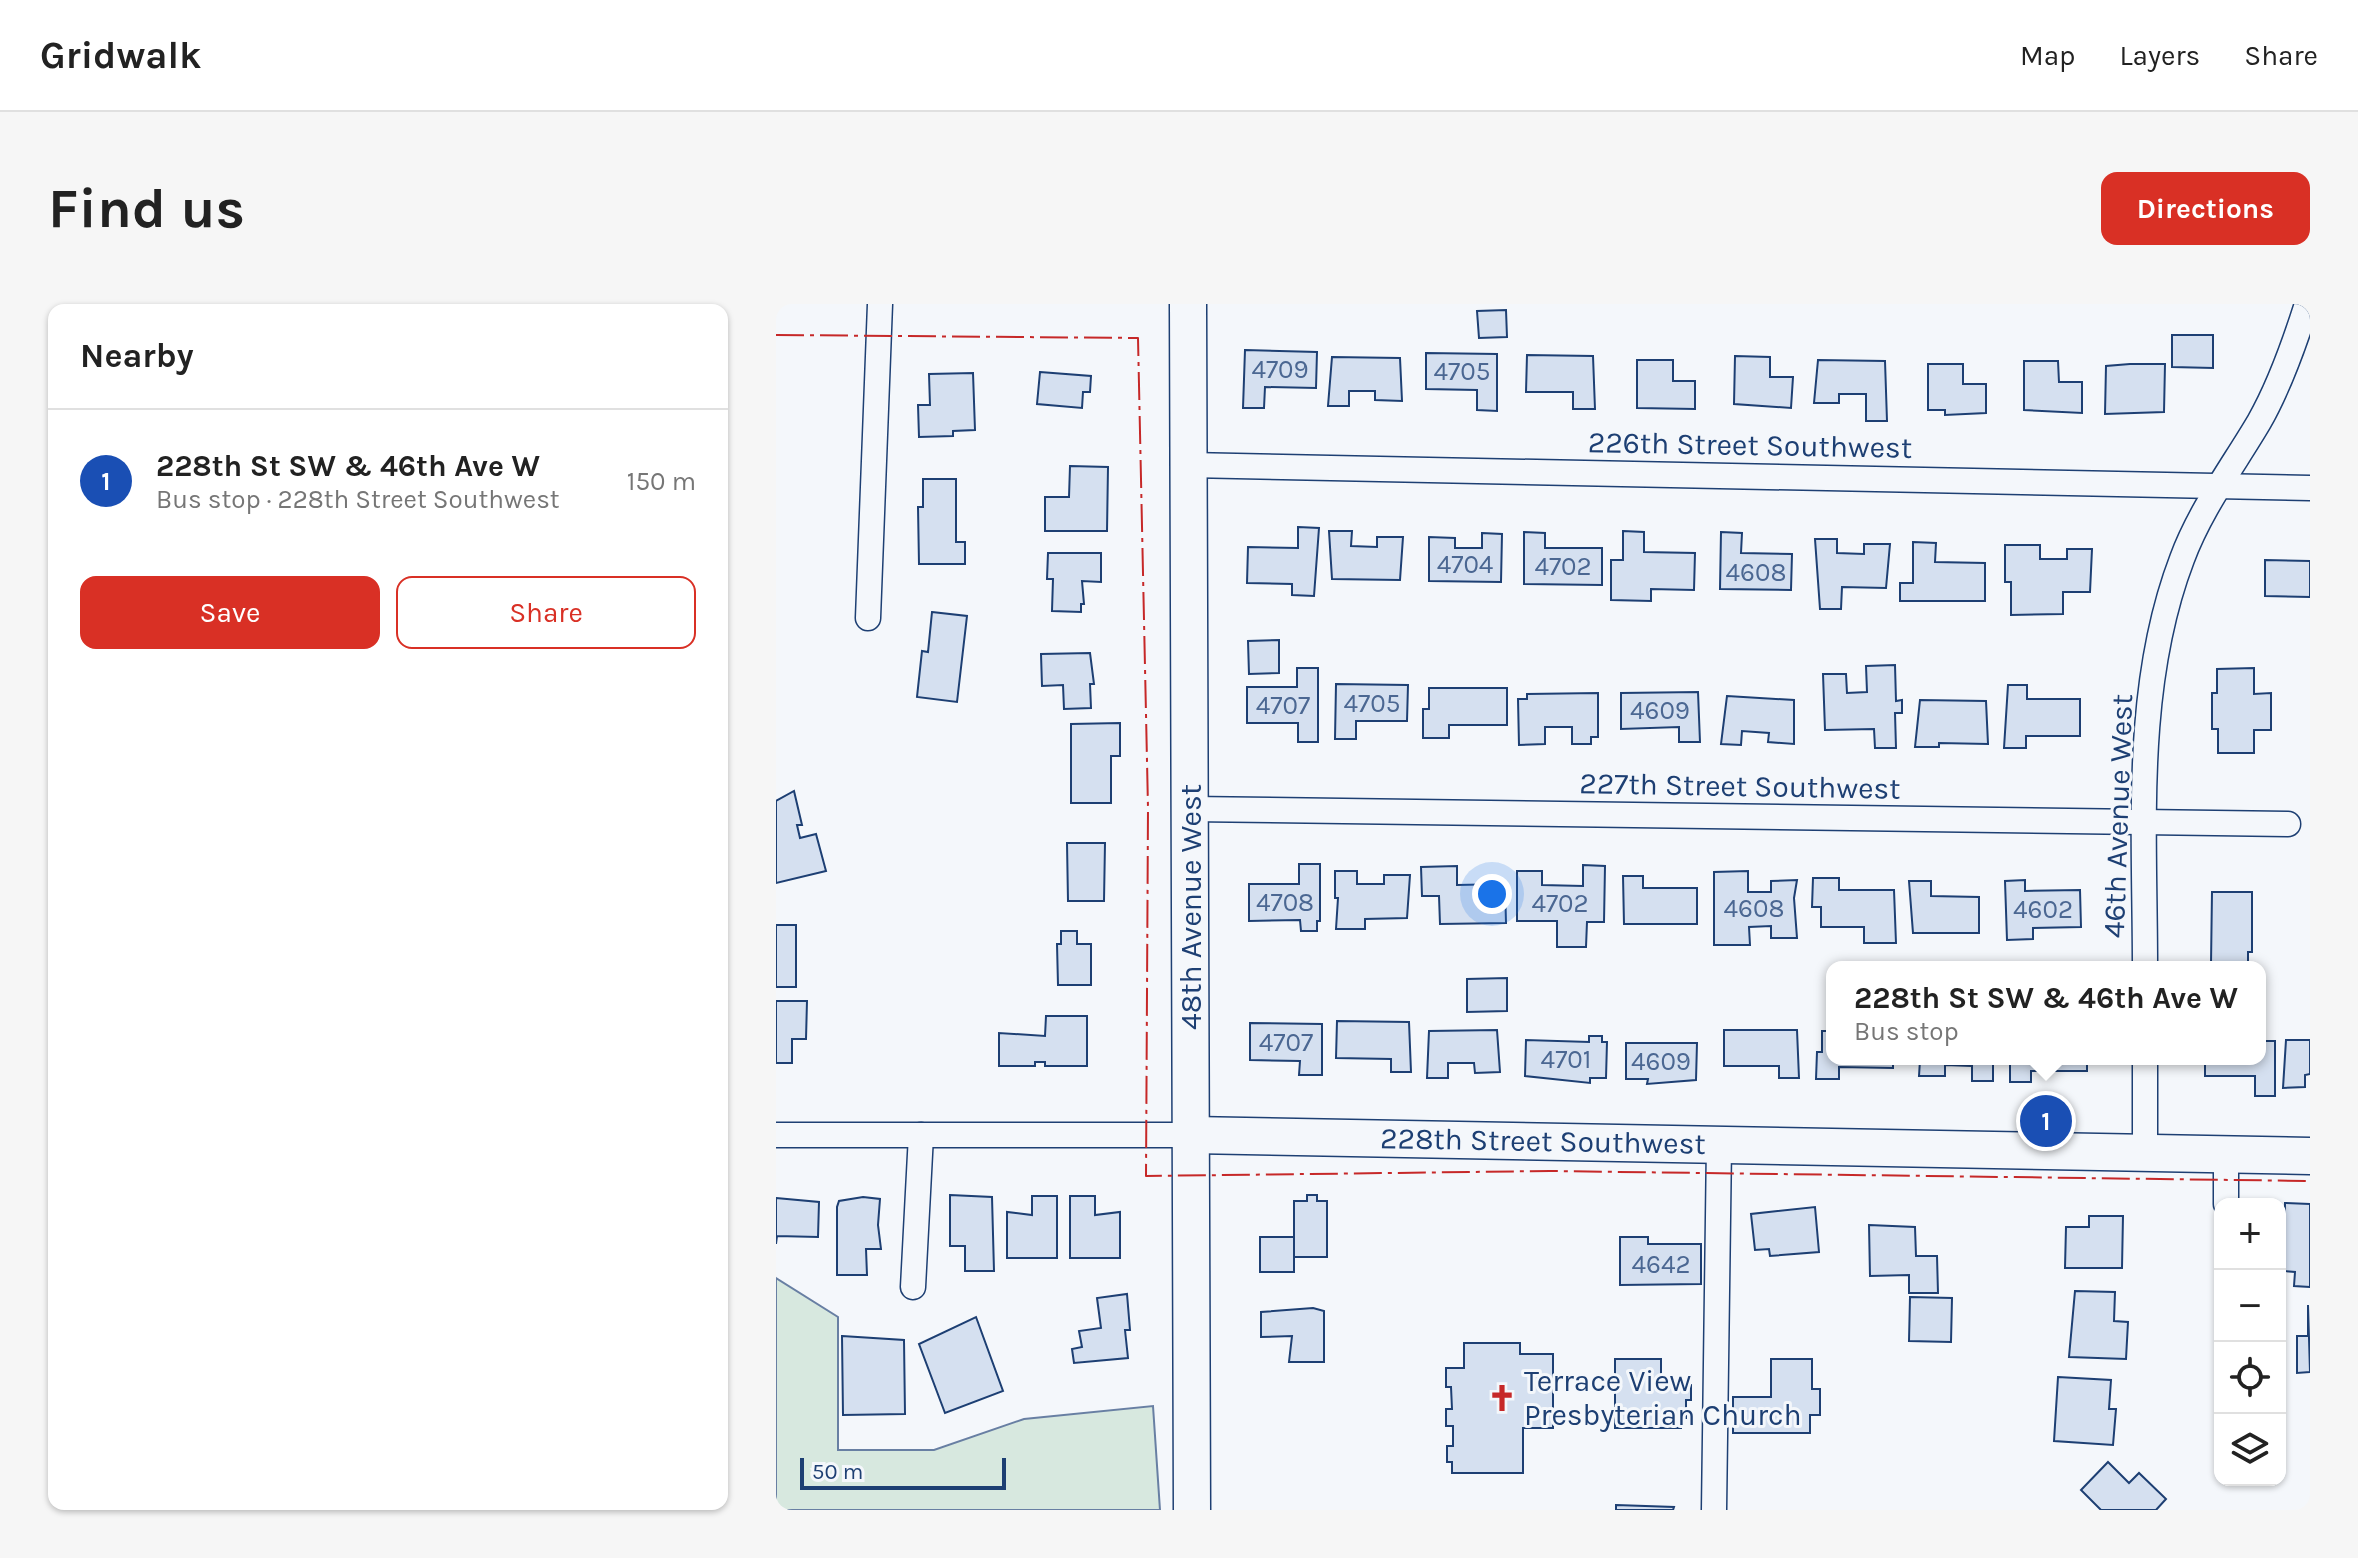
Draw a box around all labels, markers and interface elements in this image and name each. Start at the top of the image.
text: Gridwalk [40,33,202,78]
text: Map [2020,39,2075,72]
text: Layers [2119,39,2200,72]
text: Share [2244,39,2318,72]
button: Directions [2101,172,2310,245]
text: Find us [48,176,245,241]
text: Nearby [80,336,194,376]
house number: 4709 [1251,354,1309,385]
house number: 4705 [1434,356,1490,387]
street label: 226th Street Southwest [1588,424,1912,466]
text: 228th St SW & 46th Ave W [156,448,540,484]
text: 1 [101,466,111,497]
text: 150 m [627,466,696,497]
text: Bus stop · 228th Street Southwest [156,484,560,515]
house number: 4704 [1437,549,1493,580]
house number: 4702 [1534,551,1592,582]
house number: 4608 [1726,557,1786,588]
button: Save [80,576,380,649]
button: Share [396,576,696,649]
house number: 4705 [1344,688,1400,719]
house number: 4707 [1256,690,1310,721]
street label: 46th Avenue West [2096,693,2140,939]
house number: 4609 [1630,695,1690,726]
street label: 227th Street Southwest [1579,765,1901,807]
street label: 48th Avenue West [1173,784,1209,1030]
your location [1472,874,1512,914]
house number: 4708 [1256,887,1314,918]
house number: 4702 [1531,888,1589,919]
house number: 4608 [1724,893,1784,924]
house number: 4602 [2013,894,2073,925]
popup [1826,961,2266,1065]
text: 228th St SW & 46th Ave W [1854,980,2238,1016]
text: Bus stop [1854,1016,1959,1047]
house number: 4707 [1259,1027,1313,1058]
house number: 4701 [1541,1044,1591,1075]
house number: 4609 [1631,1046,1691,1077]
pin: 1 [2020,1091,2072,1151]
street label: 228th Street Southwest [1380,1120,1706,1162]
map controls [2214,1198,2286,1486]
button: + [2214,1198,2286,1270]
house number: 4642 [1632,1249,1691,1280]
button: − [2214,1270,2286,1342]
button: locate [2214,1342,2286,1414]
place label: Terrace View Presbyterian Church [1524,1363,1802,1433]
church icon: Terrace View Presbyterian Church [1487,1383,1517,1413]
button: layers [2214,1414,2286,1486]
scale bar [800,1454,1006,1490]
text: 50 m [812,1459,863,1485]

